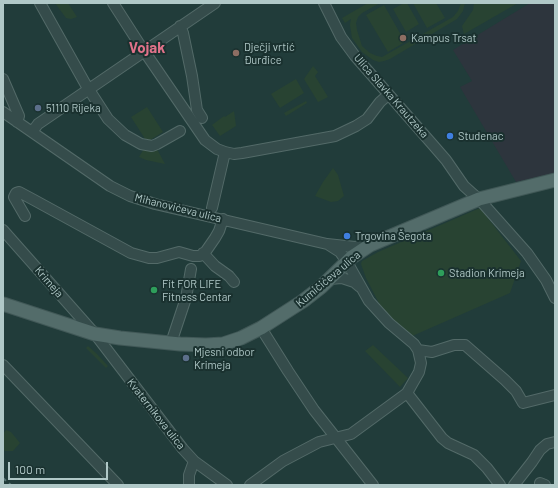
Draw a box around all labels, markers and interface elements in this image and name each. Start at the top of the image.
place label: Kampus Trsat [411,31,476,45]
marker: Kampus Trsat [398,33,408,43]
district label: Vojak [129,39,165,57]
place label: Dječji vrtić Đurđice [244,40,295,66]
marker: Dječji vrtić Đurđice [231,48,241,58]
street label: Ulica Slavka Krautzeka [351,51,431,141]
place label: 51110 Rijeka [46,101,101,115]
marker: 51110 Rijeka [33,103,43,113]
place label: Studenac [458,129,503,143]
marker: Studenac [445,131,455,141]
street label: Mihanovićeva ulica [133,191,223,225]
place label: Trgovina Šegota [355,229,432,243]
marker: Trgovina Šegota [342,231,352,241]
street label: Kumičićeva ulica [293,248,363,310]
street label: Krimeja [32,264,66,300]
place label: Stadion Krimeja [449,266,525,280]
marker: Stadion Krimeja [436,268,446,278]
place label: Fit FOR LIFE Fitness Centar [162,277,231,303]
marker: Fit FOR LIFE Fitness Centar [149,285,159,295]
place label: Mjesni odbor Krimeja [194,345,254,371]
marker: Mjesni odbor Krimeja [181,353,191,363]
street label: Kvaternikova ulica [124,376,188,452]
scale bar [10,454,110,480]
text: 100 m [15,462,45,476]

